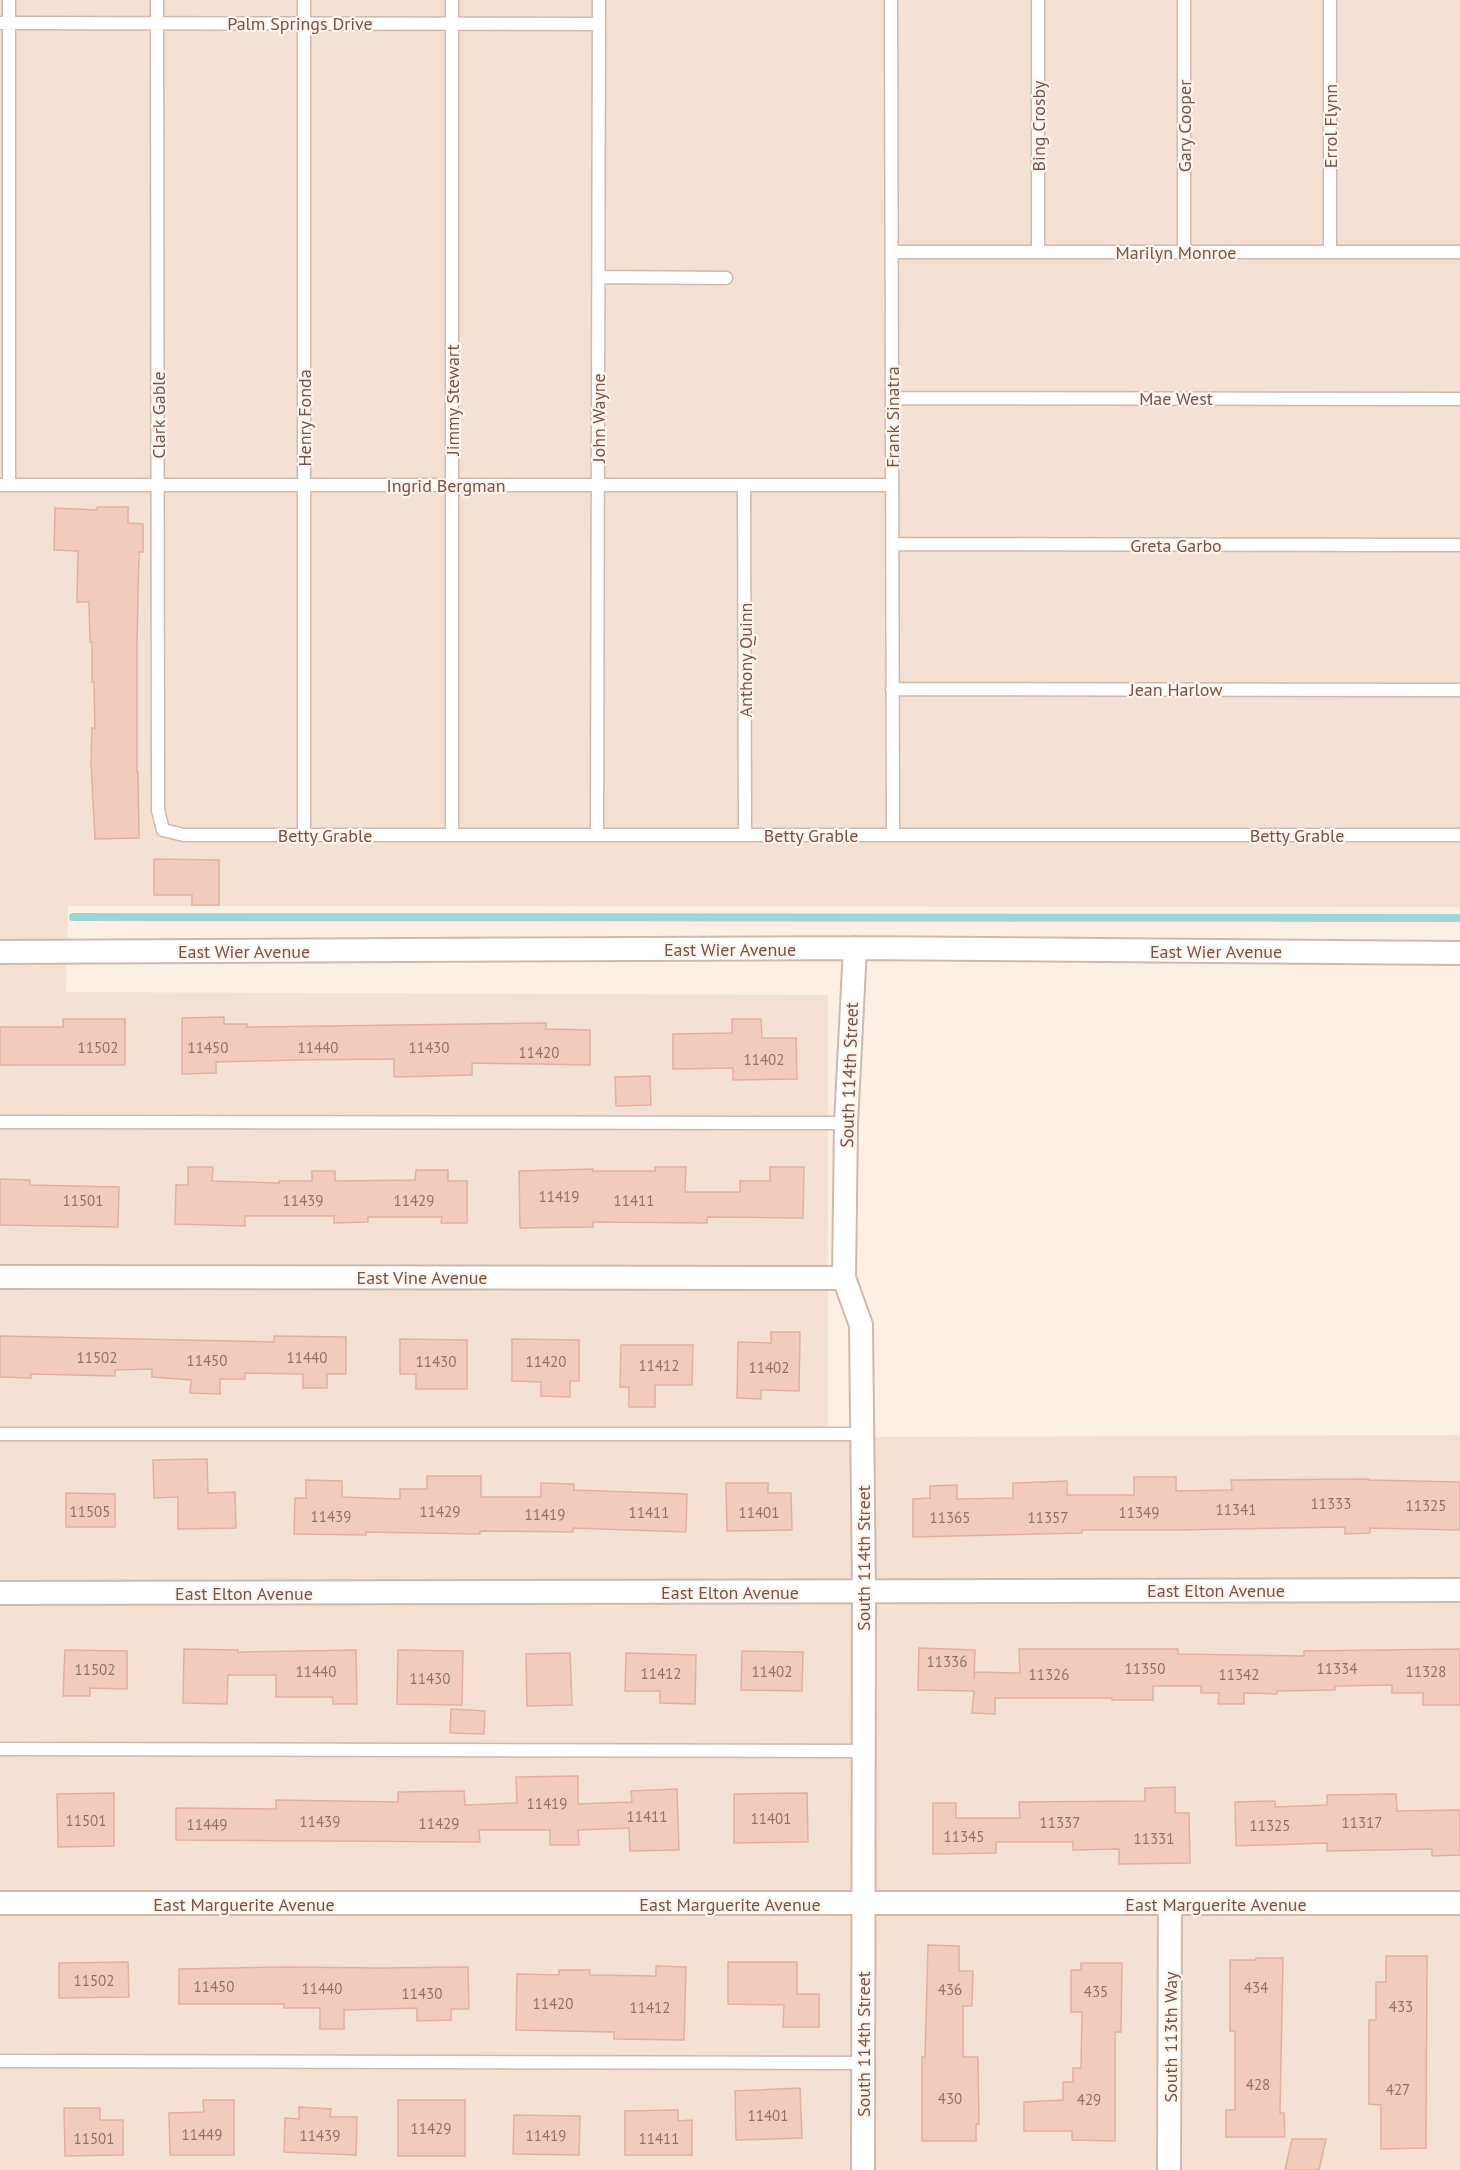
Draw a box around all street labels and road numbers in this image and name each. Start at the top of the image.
street label: Palm Springs Drive [227,12,373,35]
street label: Bing Crosby [1027,80,1050,171]
street label: Gary Cooper [1173,80,1196,172]
street label: Errol Flynn [1319,84,1342,168]
street label: Marilyn Monroe [1115,241,1237,264]
street label: Jimmy Stewart [441,344,464,457]
street label: Frank Sinatra [881,366,904,468]
street label: Henry Fonda [293,369,316,467]
street label: Clark Gable [147,371,170,459]
street label: John Wayne [587,373,610,464]
street label: Mae West [1139,387,1213,410]
street label: Ingrid Bergman [386,474,506,497]
street label: Greta Garbo [1130,534,1222,557]
street label: Anthony Quinn [734,603,757,717]
street label: Jean Harlow [1128,678,1223,701]
street label: Betty Grable [278,824,372,847]
street label: Betty Grable [764,824,858,847]
street label: Betty Grable [1250,824,1344,847]
street label: East Wier Avenue [664,938,796,961]
street label: East Wier Avenue [178,940,310,963]
street label: East Wier Avenue [1150,940,1282,963]
street label: South 114th Street [835,1002,863,1148]
street label: East Vine Avenue [356,1266,488,1289]
street label: South 114th Street [852,1485,875,1631]
street label: East Elton Avenue [1147,1579,1285,1602]
street label: East Elton Avenue [661,1581,799,1604]
street label: East Elton Avenue [175,1582,313,1605]
street label: East Marguerite Avenue [153,1893,335,1916]
street label: East Marguerite Avenue [639,1893,821,1916]
street label: East Marguerite Avenue [1125,1893,1307,1916]
street label: South 114th Street [852,1971,875,2117]
street label: South 113th Way [1159,1971,1182,2103]

